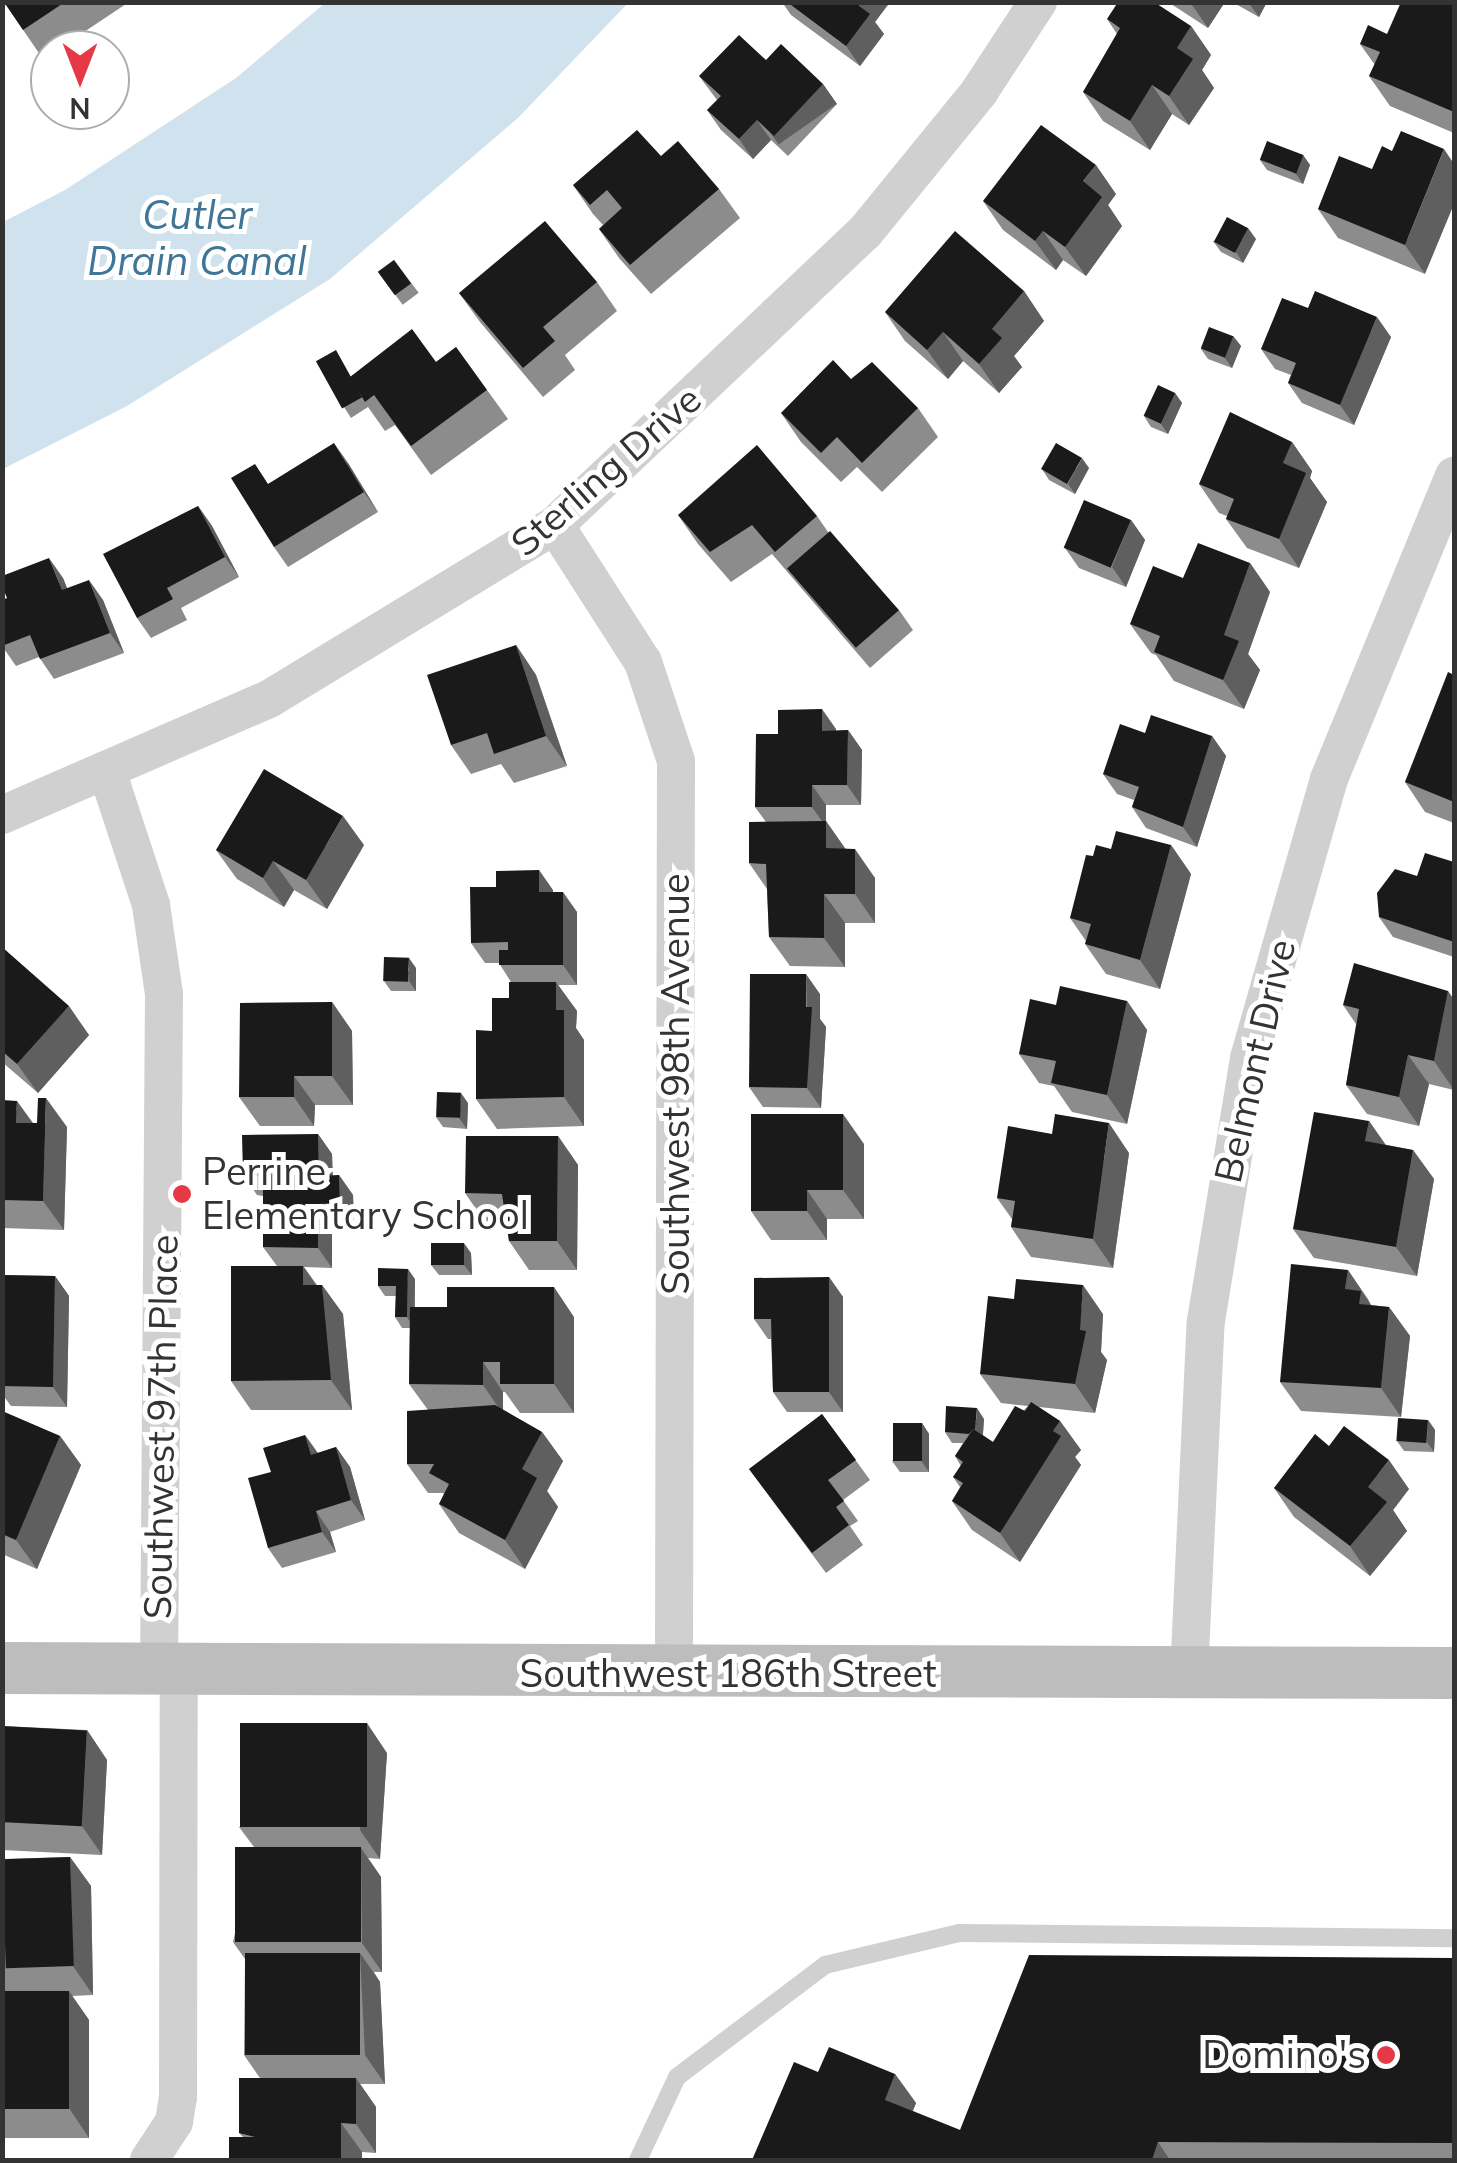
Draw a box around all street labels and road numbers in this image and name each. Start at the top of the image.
street label: Sterling Drive [502,376,710,566]
street label: Southwest 98th Avenue [653,873,699,1295]
street label: Belmont Drive [1205,935,1305,1187]
street label: Southwest 97th Place [135,1234,187,1620]
street label: Southwest 186th Street [520,1651,936,1697]

